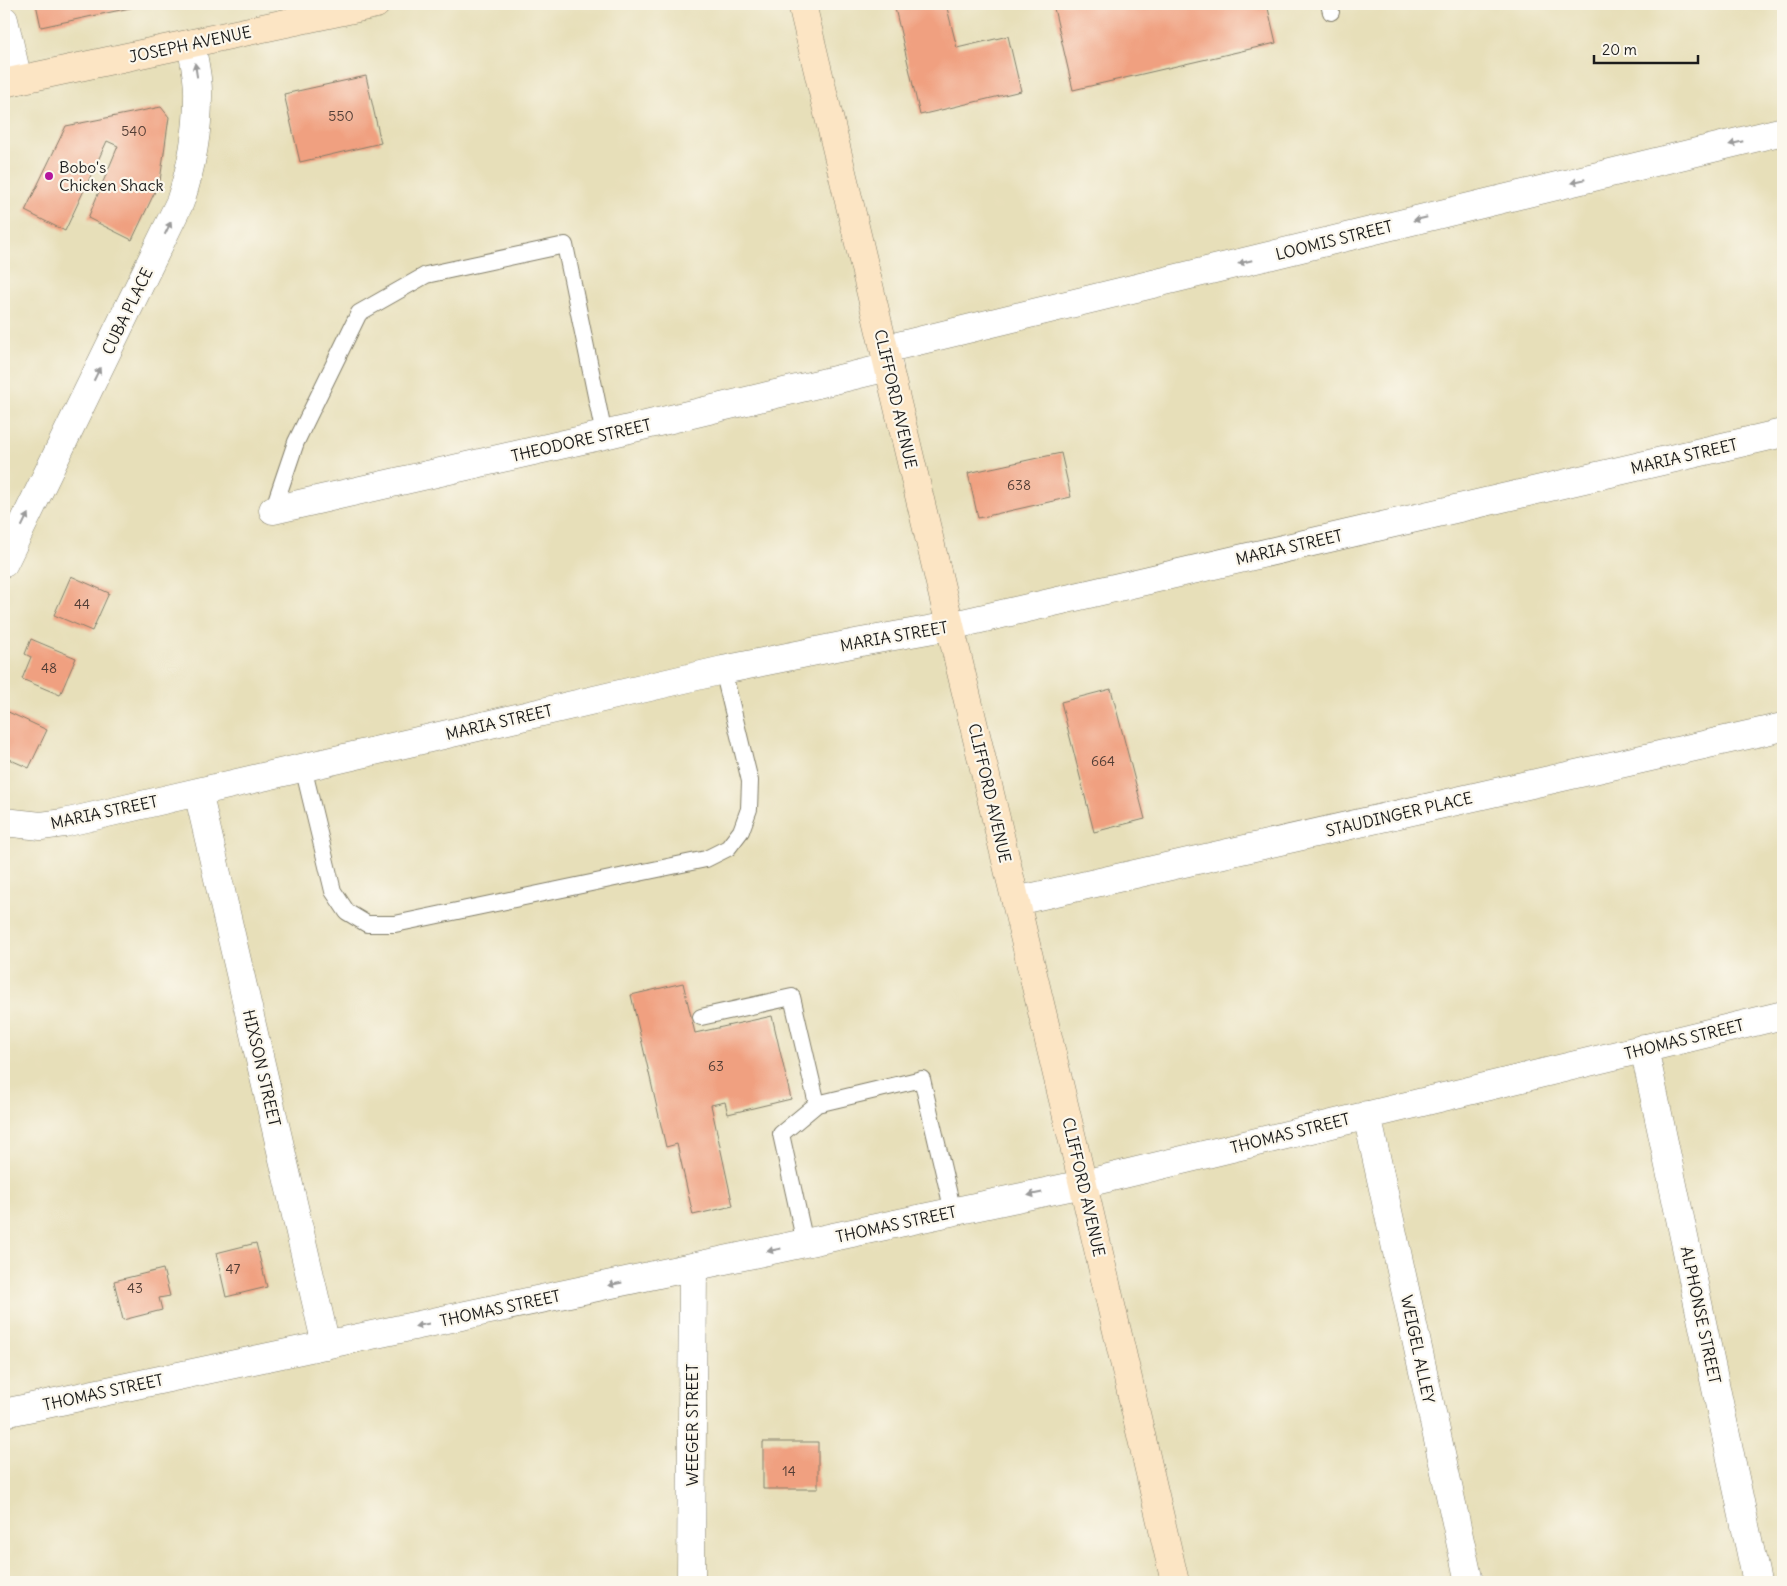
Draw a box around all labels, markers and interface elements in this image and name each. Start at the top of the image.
street label: JOSEPH AVENUE [127,21,253,67]
scale bar [1594,32,1698,64]
text: 20 m [1602,40,1637,59]
one-way arrow [191,62,199,78]
house number: 550 [328,107,354,125]
house number: 540 [121,122,147,140]
one-way arrow [1728,139,1743,147]
place label: Bobo's Chicken Shack [59,157,164,195]
marker: Bobo's Chicken Shack [43,170,55,182]
one-way arrow [1570,177,1585,185]
one-way arrow [1413,215,1428,223]
street label: LOOMIS STREET [1273,216,1395,264]
one-way arrow [164,221,172,235]
one-way arrow [1238,258,1253,266]
street label: CUBA PLACE [97,264,157,358]
street label: CLIFFORD AVENUE [870,327,922,471]
one-way arrow [93,367,101,381]
street label: THEODORE STREET [509,414,653,466]
street label: MARIA STREET [1629,434,1739,478]
house number: 638 [1007,476,1031,494]
one-way arrow [21,513,29,527]
street label: MARIA STREET [1234,525,1344,569]
house number: 44 [74,595,90,613]
street label: MARIA STREET [839,617,949,655]
house number: 48 [41,659,57,677]
street label: MARIA STREET [444,700,554,744]
street label: CLIFFORD AVENUE [964,721,1016,865]
house number: 664 [1091,752,1115,770]
street label: STAUDINGER PLACE [1324,787,1474,841]
street label: MARIA STREET [49,791,159,833]
street label: HIXSON STREET [239,1008,285,1128]
street label: THOMAS STREET [1622,1014,1746,1064]
house number: 63 [708,1057,724,1075]
street label: THOMAS STREET [1228,1108,1352,1158]
street label: CLIFFORD AVENUE [1058,1115,1110,1259]
one-way arrow [1028,1190,1043,1198]
street label: THOMAS STREET [834,1201,958,1247]
street label: ALPHONSE STREET [1677,1244,1725,1386]
one-way arrow [766,1246,781,1254]
house number: 47 [226,1260,241,1278]
house number: 43 [127,1279,143,1297]
one-way arrow [606,1280,622,1288]
street label: THOMAS STREET [438,1285,562,1331]
street label: WEIGEL ALLEY [1397,1293,1439,1405]
one-way arrow [413,1321,429,1329]
street label: WEEGER STREET [682,1364,702,1486]
street label: THOMAS STREET [41,1369,165,1415]
house number: 14 [782,1462,796,1480]

